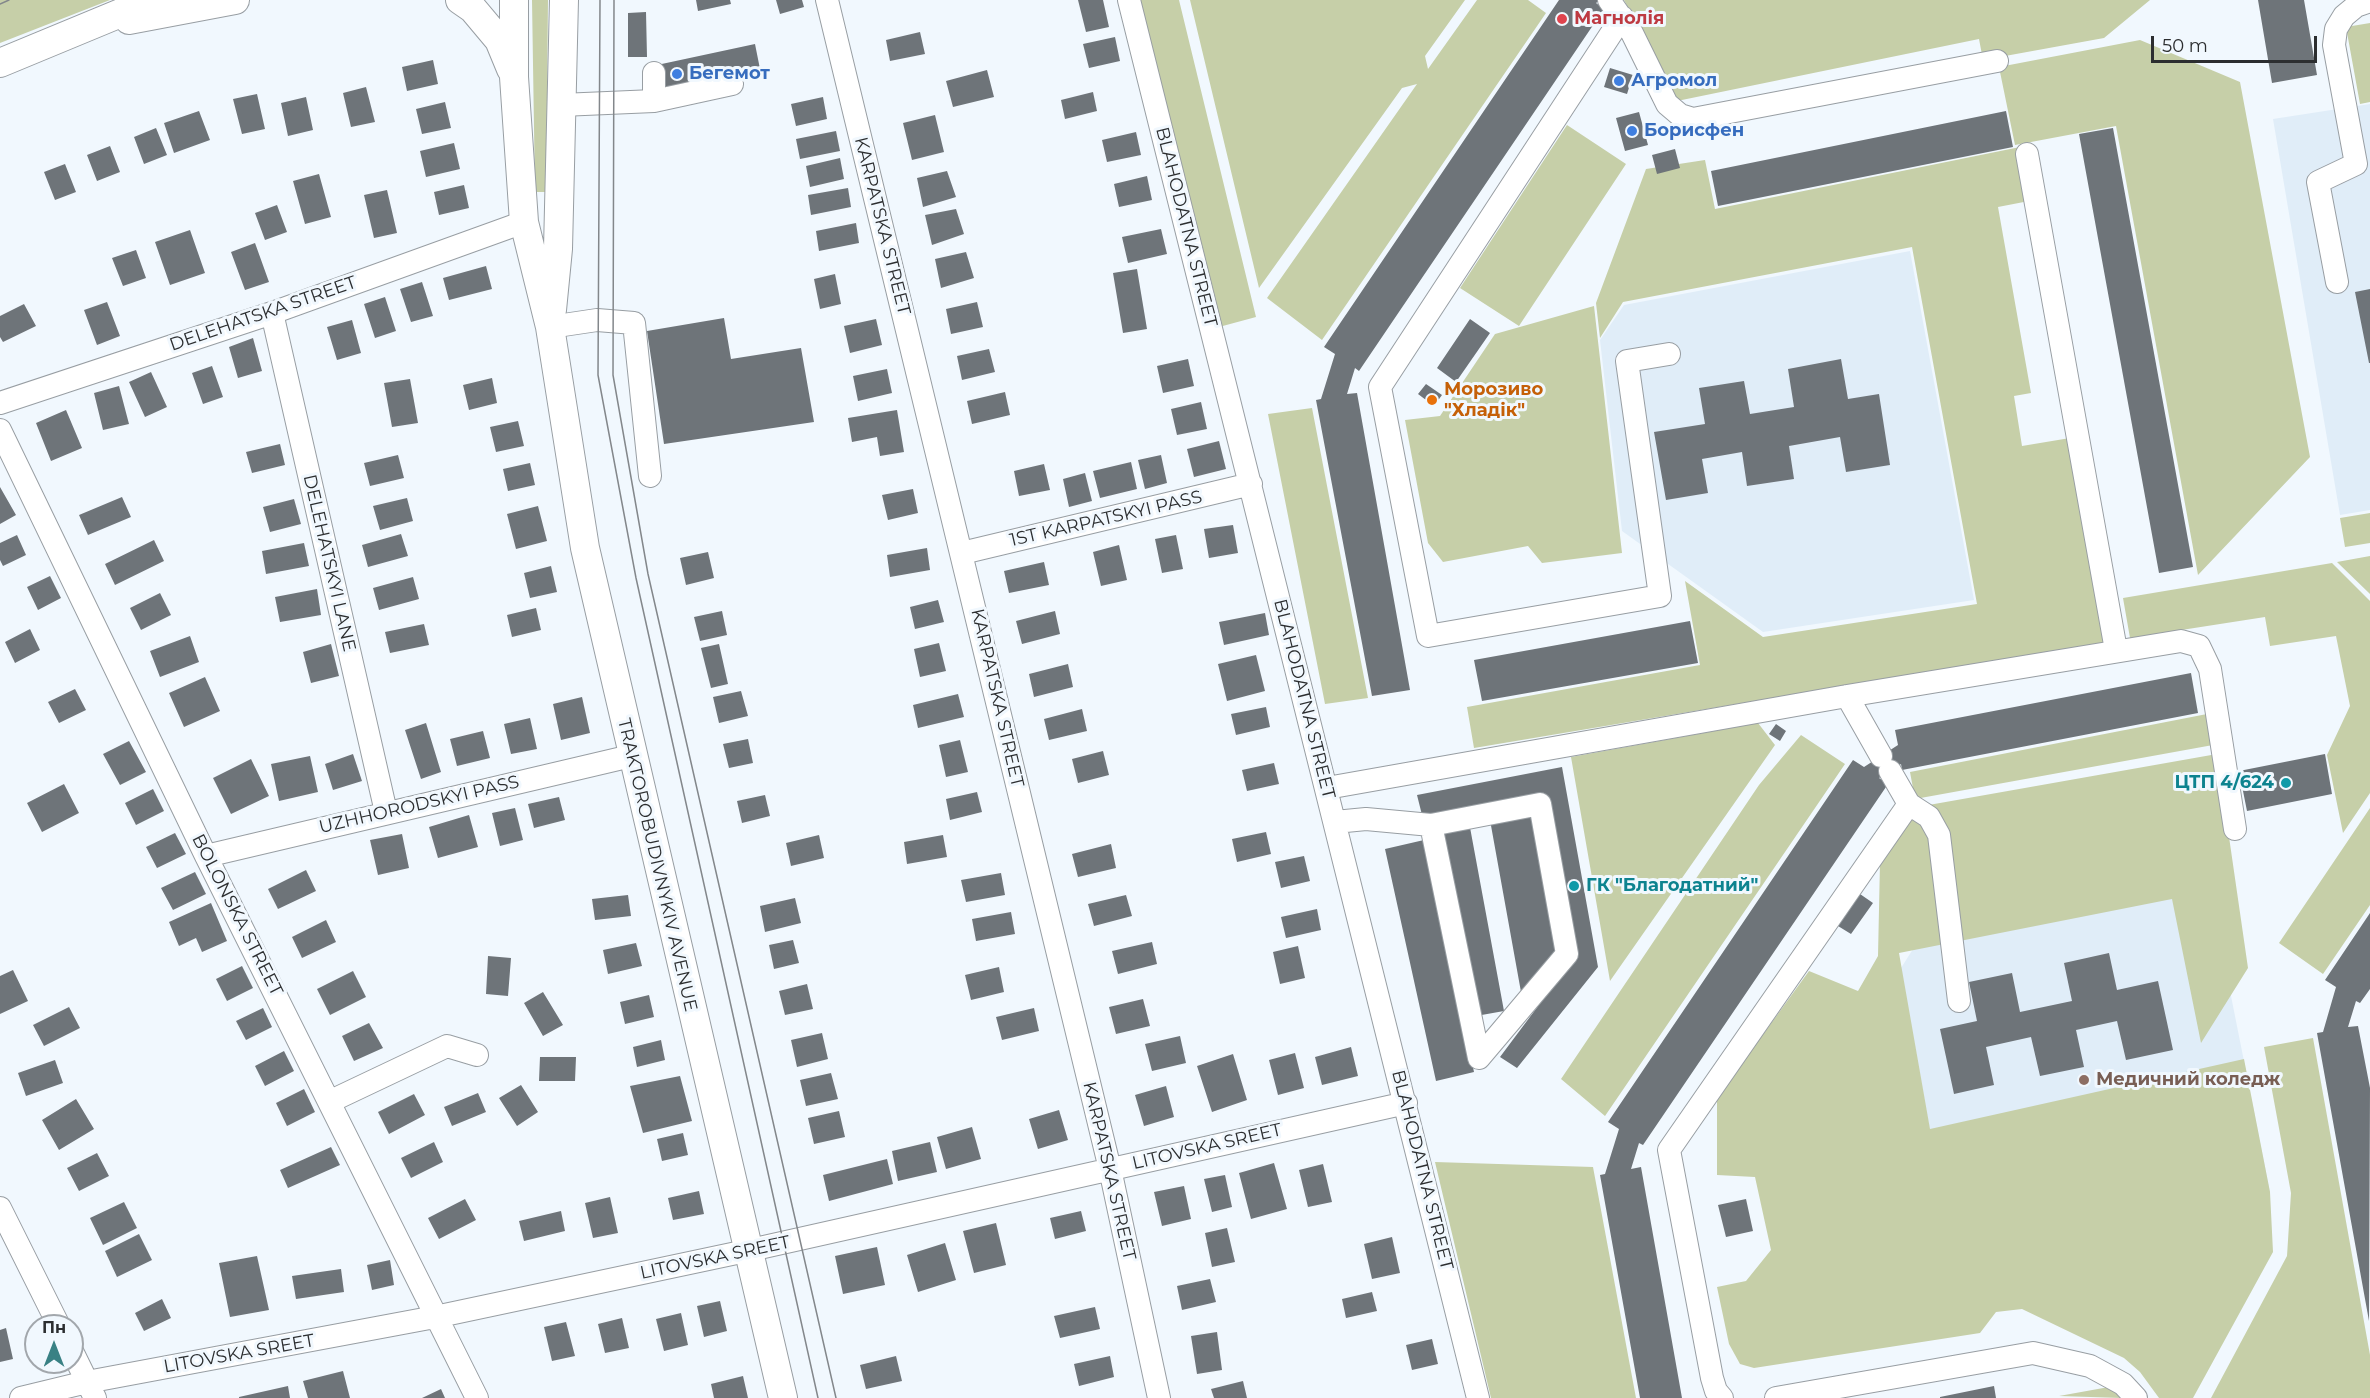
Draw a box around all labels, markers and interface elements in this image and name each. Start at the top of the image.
place label: Магнолія [1574,8,1664,30]
marker: Магнолія [1555,12,1569,26]
scale bar [2154,24,2320,62]
text: 50 m [2162,35,2208,57]
place label: Бегемот [689,63,770,85]
marker: Бегемот [670,67,684,81]
place label: Агромол [1631,70,1717,92]
marker: Агромол [1612,74,1626,88]
place label: Борисфен [1644,120,1744,142]
marker: Борисфен [1625,124,1639,138]
street label: BLAHODATNA STREET [1151,125,1221,329]
street label: KARPATSKA STREET [849,135,915,317]
street label: DELEHATSKA STREET [167,272,359,356]
place label: Морозиво "Хладік" [1444,379,1543,422]
marker: Морозиво "Хладік" [1425,393,1439,407]
street label: DELEHATSKYI LANE [298,472,360,654]
street label: 1ST KARPATSKYI PASS [1008,486,1204,552]
street label: BLAHODATNA STREET [1269,597,1339,801]
street label: KARPATSKA STREET [966,607,1028,789]
street label: TRAKTOROBUDIVNYKIV AVENUE [613,716,701,1014]
street label: UZHHORODSKYI PASS [317,771,521,839]
place label: ЦТП 4/624 [2174,772,2274,794]
marker: ЦТП 4/624 [2279,776,2293,790]
street label: BOLONSKA STREET [187,831,287,999]
place label: ГК "Благодатний" [1586,875,1758,897]
marker: ГК "Благодатний" [1567,879,1581,893]
street label: BLAHODATNA STREET [1387,1068,1457,1272]
place label: Медичний коледж [2096,1069,2280,1091]
marker: Медичний коледж [2077,1073,2091,1087]
street label: KARPATSKA STREET [1078,1080,1140,1262]
street label: LITOVSKA SREET [1130,1119,1284,1175]
street label: LITOVSKA SREET [638,1232,792,1284]
north arrow [24,1314,84,1374]
text: Пн [42,1318,66,1337]
street label: LITOVSKA SREET [162,1330,316,1378]

